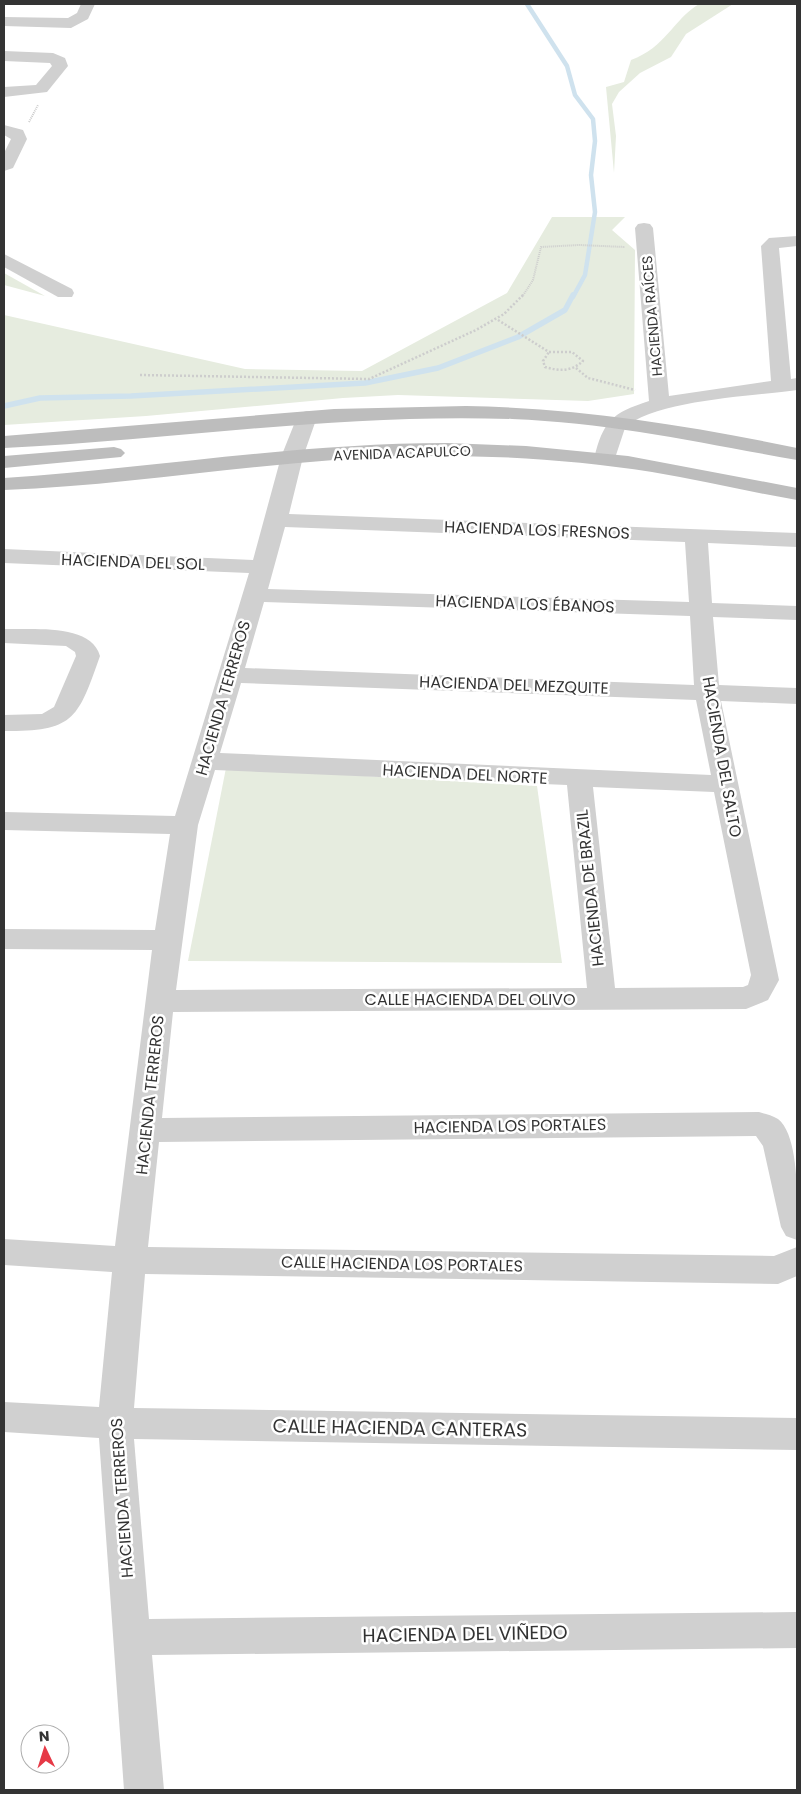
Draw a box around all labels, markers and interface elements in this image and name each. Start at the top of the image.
street label: HACIENDA RAÍCES [637,255,667,377]
street label: AVENIDA ACAPULCO [333,441,471,465]
street label: HACIENDA LOS FRESNOS [444,515,630,545]
street label: HACIENDA DEL SOL [61,548,205,576]
street label: HACIENDA LOS ÉBANOS [435,589,615,619]
street label: HACIENDA TERREROS [190,618,256,778]
street label: HACIENDA DEL MEZQUITE [419,670,609,700]
street label: HACIENDA DEL SALTO [697,675,747,839]
street label: HACIENDA DEL NORTE [382,758,548,790]
street label: HACIENDA DE BRAZIL [570,808,610,968]
street label: CALLE HACIENDA DEL OLIVO [365,988,575,1011]
street label: HACIENDA TERREROS [130,1014,170,1176]
street label: HACIENDA LOS PORTALES [413,1113,607,1139]
street label: CALLE HACIENDA LOS PORTALES [281,1250,523,1278]
street label: CALLE HACIENDA CANTERAS [272,1412,528,1444]
street label: HACIENDA TERREROS [105,1417,139,1579]
street label: HACIENDA DEL VIÑEDO [362,1619,568,1649]
north arrow [20,1724,70,1774]
text: N [38,1726,50,1746]

